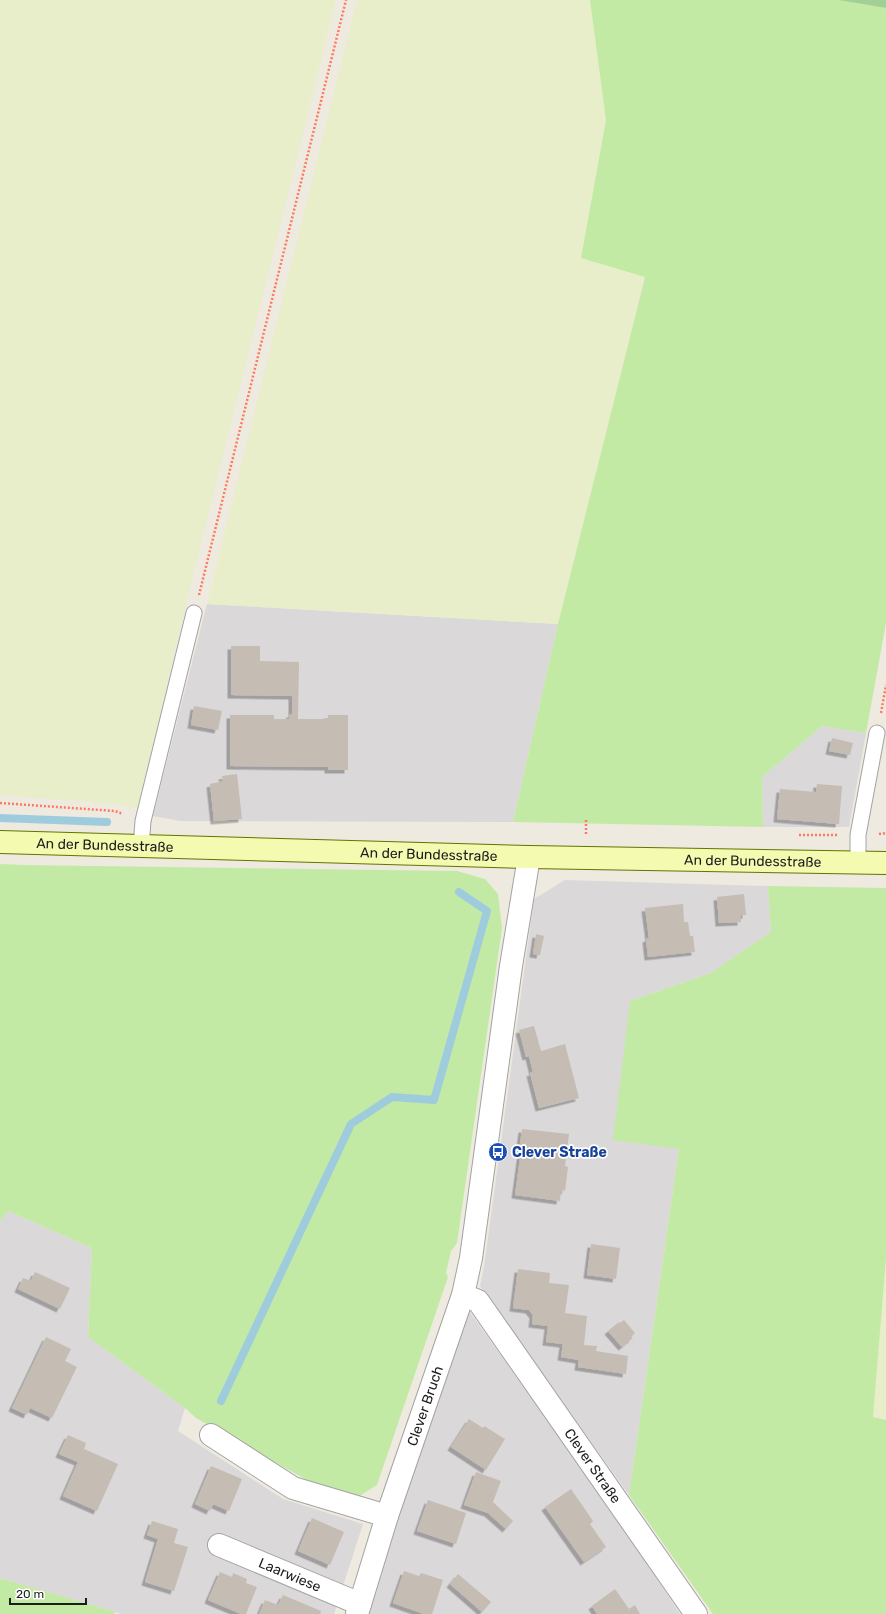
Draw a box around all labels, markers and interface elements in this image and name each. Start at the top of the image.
street label: An der Bundesstraße [36,835,174,856]
street label: An der Bundesstraße [360,844,498,865]
street label: An der Bundesstraße [684,852,822,871]
bus stop icon: Clever Straße [487,1141,509,1163]
place label: Clever Straße [512,1144,607,1161]
street label: Clever Bruch [404,1364,447,1448]
street label: Clever Straße [560,1425,624,1507]
street label: Laarwiese [256,1555,324,1596]
scale bar [10,1580,86,1606]
text: 20 m [16,1587,44,1601]

